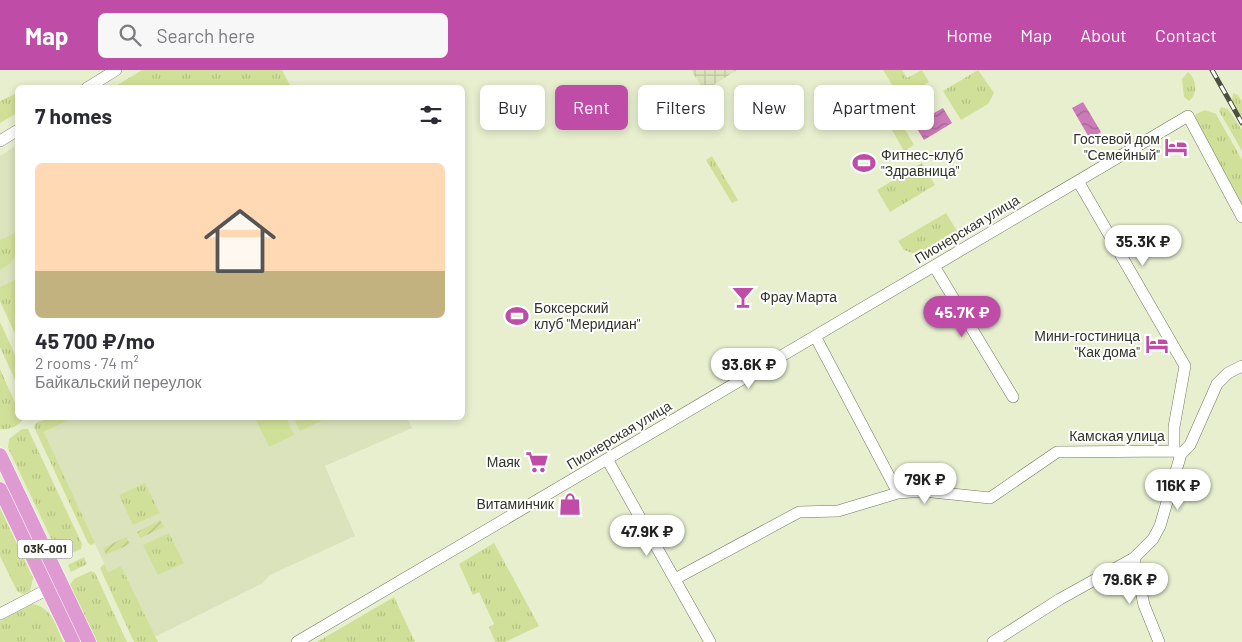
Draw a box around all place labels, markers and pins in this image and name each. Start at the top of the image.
place label: Гостевой дом "Семейный" [1073,130,1160,163]
hotel icon: Гостевой дом "Семейный" [1163,134,1189,160]
place label: Фитнес-клуб "Здравница" [881,146,964,179]
sports icon: Фитнес-клуб "Здравница" [851,150,877,176]
pin: 35.3K ₽ [1097,224,1189,267]
bar icon: Фрау Марта [730,284,756,310]
place label: Фрау Марта [760,288,837,305]
pin: 45.7K ₽ [916,296,1008,338]
place label: Боксерский клуб "Меридиан" [534,299,641,332]
sports icon: Боксерский клуб "Меридиан" [504,303,530,329]
place label: Мини-гостиница "Как дома" [1034,327,1140,360]
hotel icon: Мини-гостиница "Как дома" [1144,331,1170,357]
pin: 93.6K ₽ [703,348,795,390]
supermarket icon: Маяк [524,449,550,475]
place label: Маяк [487,453,521,470]
pin: 79K ₽ [890,462,960,505]
pin: 116K ₽ [1137,468,1219,511]
shop icon: Витаминчик [557,491,583,517]
place label: Витаминчик [476,495,555,512]
pin: 47.9K ₽ [601,514,693,557]
pin: 79.6K ₽ [1084,562,1176,605]

